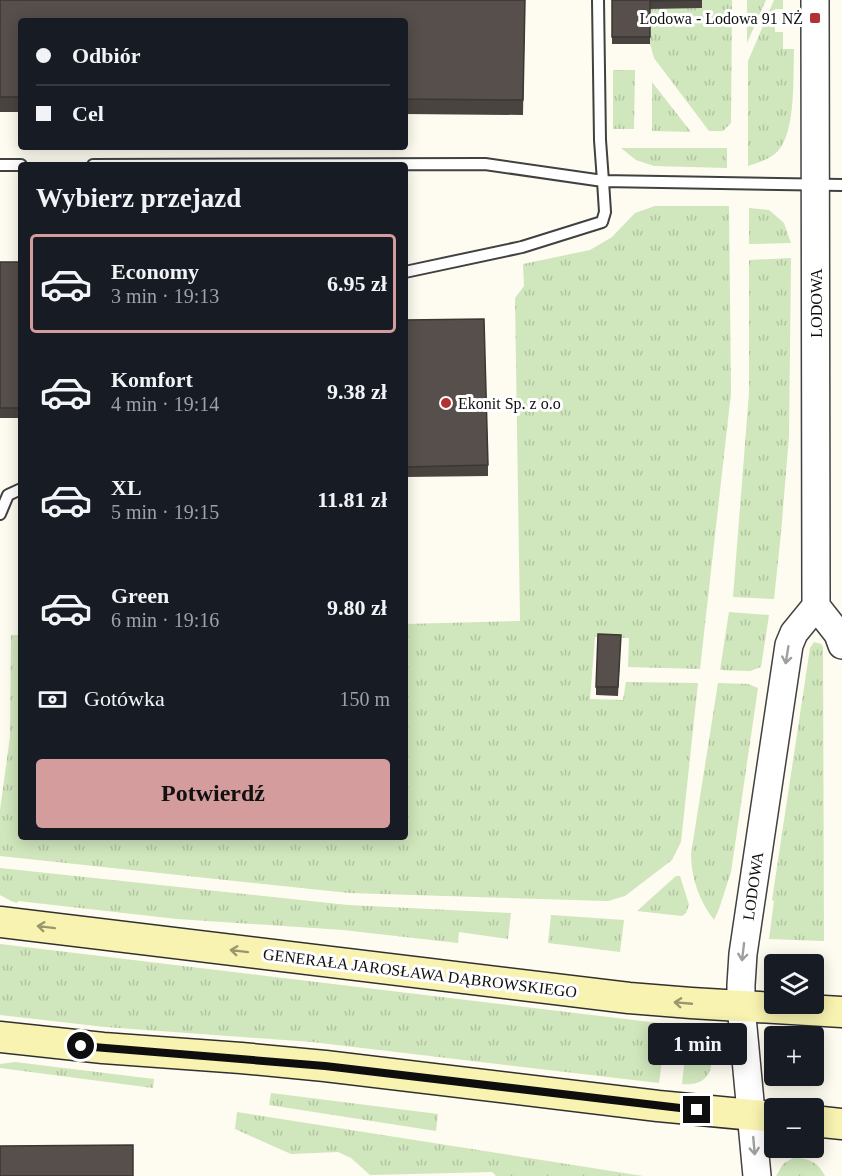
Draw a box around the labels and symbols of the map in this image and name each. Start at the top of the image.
place label: Lodowa - Lodowa 91 NŻ [639,10,803,27]
marker: Lodowa - Lodowa 91 NŻ [808,11,822,25]
street label: LODOWA [808,268,825,338]
place label: Ekonit Sp. z o.o [458,395,561,413]
marker: Ekonit Sp. z o.o [439,396,453,410]
one-way arrow [782,645,793,665]
street label: LODOWA [740,850,766,922]
one-way arrow [36,921,56,932]
one-way arrow [737,942,748,962]
one-way arrow [230,945,250,956]
street label: GENERAŁA JAROSŁAWA DĄBROWSKIEGO [262,945,578,1002]
one-way arrow [674,997,693,1008]
callout: 1 min [648,1023,746,1065]
route start [67,1032,94,1059]
route end [683,1096,710,1123]
one-way arrow [749,1135,760,1155]

